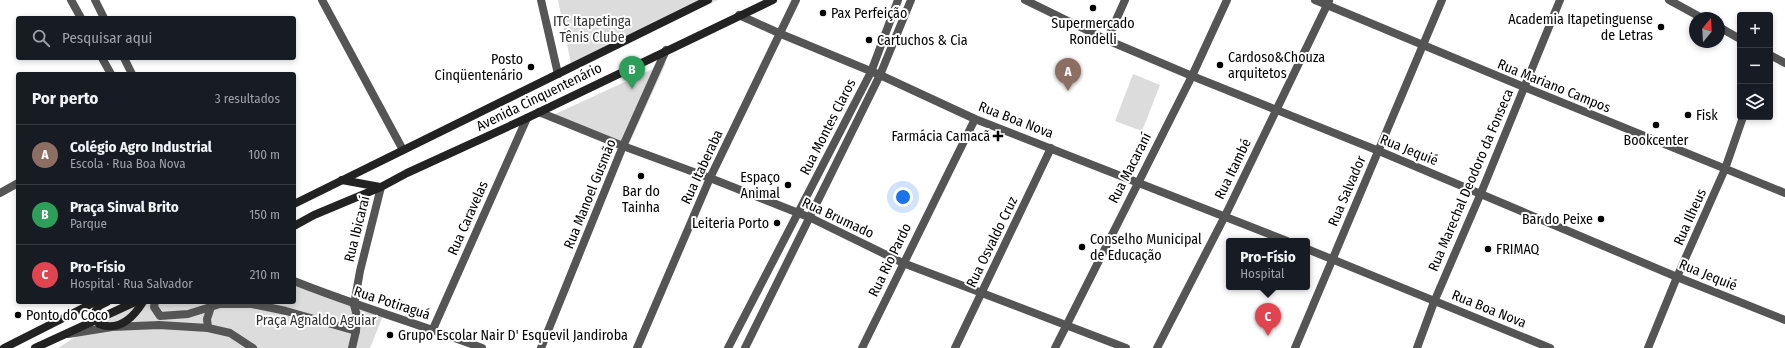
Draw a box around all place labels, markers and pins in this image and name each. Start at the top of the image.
marker: Supermercado Rondelli [1088,3,1098,13]
place label: Pax Perfeição [831,5,907,22]
marker: Pax Perfeição [818,8,828,18]
place label: Academia Itapetinguense de Letras [1508,11,1653,44]
place label: Supermercado Rondelli [1051,15,1135,48]
marker: Academia Itapetinguense de Letras [1656,22,1666,32]
place label: Cartuchos & Cia [877,32,968,49]
marker: Cartuchos & Cia [864,35,874,45]
place label: Cardoso&Chouza arquitetos [1228,49,1325,82]
place label: Posto Cinqüentenário [435,51,523,84]
pin: B [619,56,645,89]
pin: A [1055,58,1081,91]
marker: Cardoso&Chouza arquitetos [1215,60,1225,70]
marker: Posto Cinqüentenário [526,62,536,72]
place label: Fisk [1696,107,1718,124]
marker: Fisk [1683,110,1693,120]
marker: Bookcenter [1651,120,1661,130]
place label: Farmácia Camacã [891,128,990,145]
marker: Farmácia Camacã [993,131,1003,141]
place label: Bookcenter [1624,132,1689,149]
place label: Espaço Animal [740,169,780,202]
marker: Bar do Tainha [636,171,646,181]
marker: Espaço Animal [783,180,793,190]
place label: Bar do Tainha [622,183,660,216]
place label: Bar do Peixe [1522,211,1593,228]
marker: Bar do Peixe [1596,214,1606,224]
place label: Leiteria Porto [692,215,769,232]
marker: Leiteria Porto [772,218,782,228]
place label: Conselho Municipal de Educação [1090,231,1202,264]
place label: FRIMAQ [1496,241,1540,258]
marker: Conselho Municipal de Educação [1077,242,1087,252]
marker: FRIMAQ [1483,244,1493,254]
pin: C [1255,303,1281,336]
place label: Ponto do Coco [26,307,108,324]
marker: Ponto do Coco [13,310,23,320]
place label: Grupo Escolar Nair D' Esquevil Jandiroba [398,327,628,344]
marker: Grupo Escolar Nair D' Esquevil Jandiroba [385,330,395,340]

